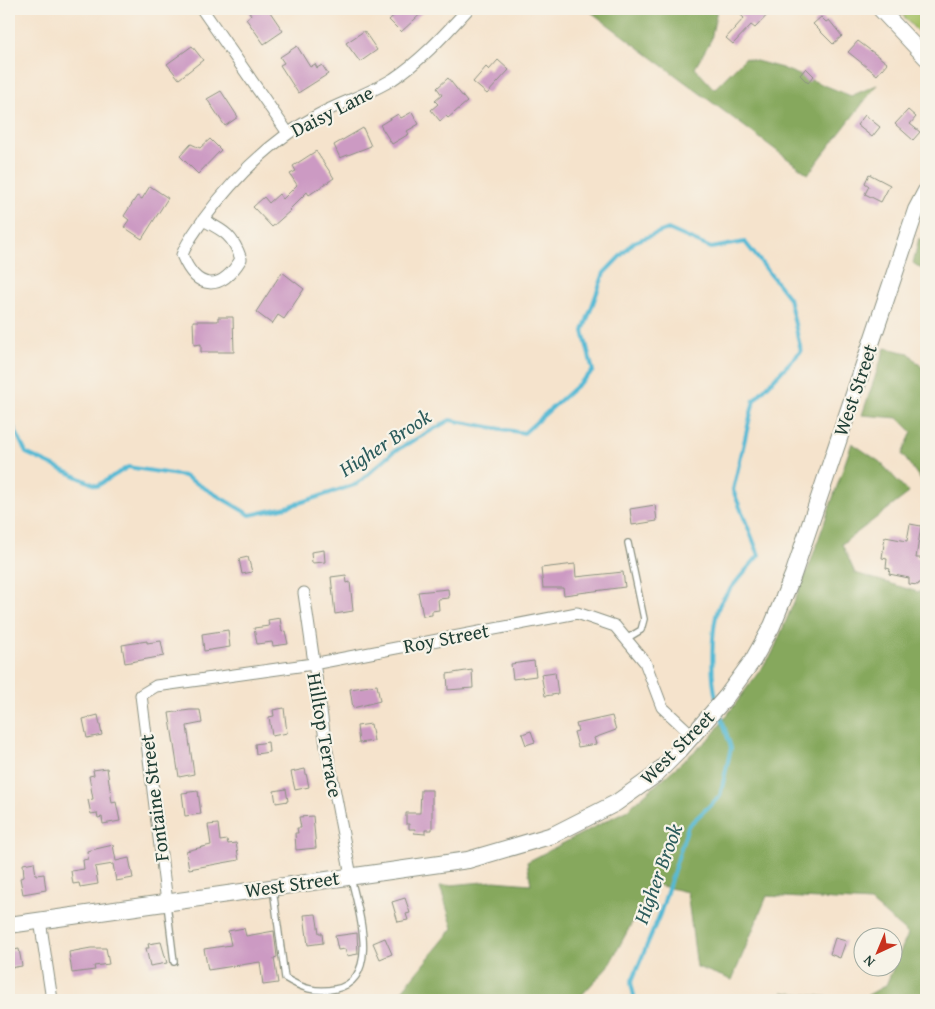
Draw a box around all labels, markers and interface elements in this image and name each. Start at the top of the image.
street label: Daisy Lane [285,77,378,144]
street label: West Street [825,340,884,440]
water label: Higher Brook [332,401,437,485]
street label: Roy Street [401,615,491,660]
street label: Hilltop Terrace [300,670,351,800]
street label: West Street [633,703,721,791]
street label: Fontaine Street [131,733,176,863]
water label: Higher Brook [625,819,690,929]
street label: West Street [243,862,341,905]
north arrow [852,926,902,976]
text: N [858,950,879,972]

